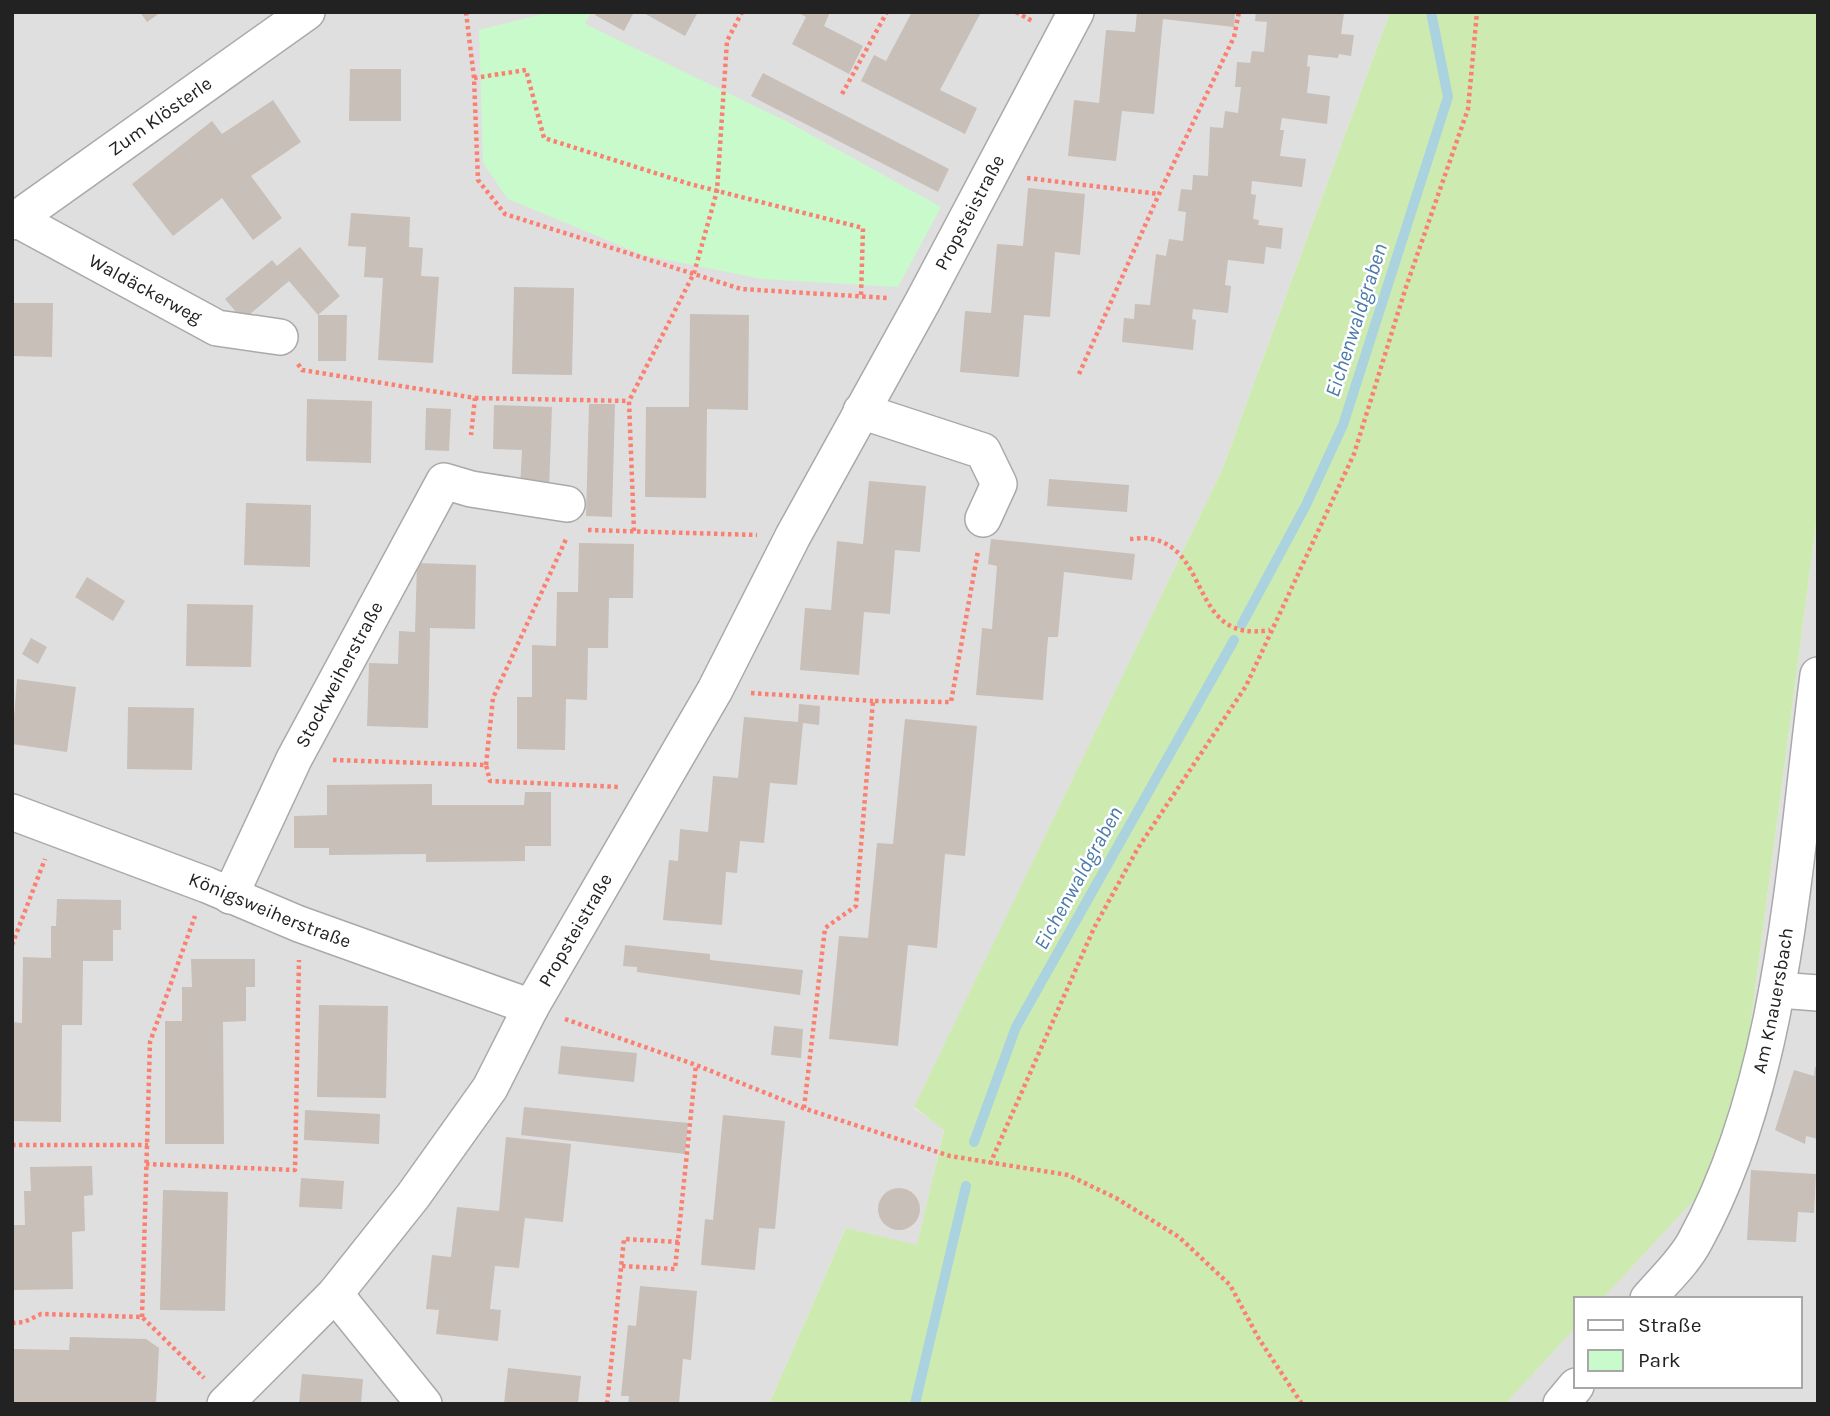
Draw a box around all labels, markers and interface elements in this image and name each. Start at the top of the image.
street label: Zum Klösterle [105,72,216,161]
street label: Propsteistraße [930,151,1009,274]
water label: Eichenwaldgraben [1320,240,1392,400]
street label: Waldäckerweg [85,250,206,329]
street label: Stockweiherstraße [291,598,388,752]
water label: Eichenwaldgraben [1029,802,1127,954]
street label: Königsweiherstraße [186,868,354,953]
street label: Propsteistraße [534,870,617,991]
street label: Am Knauersbach [1748,926,1798,1076]
legend [1574,1297,1802,1388]
text: Straße [1638,1313,1701,1337]
text: Park [1638,1348,1681,1372]

